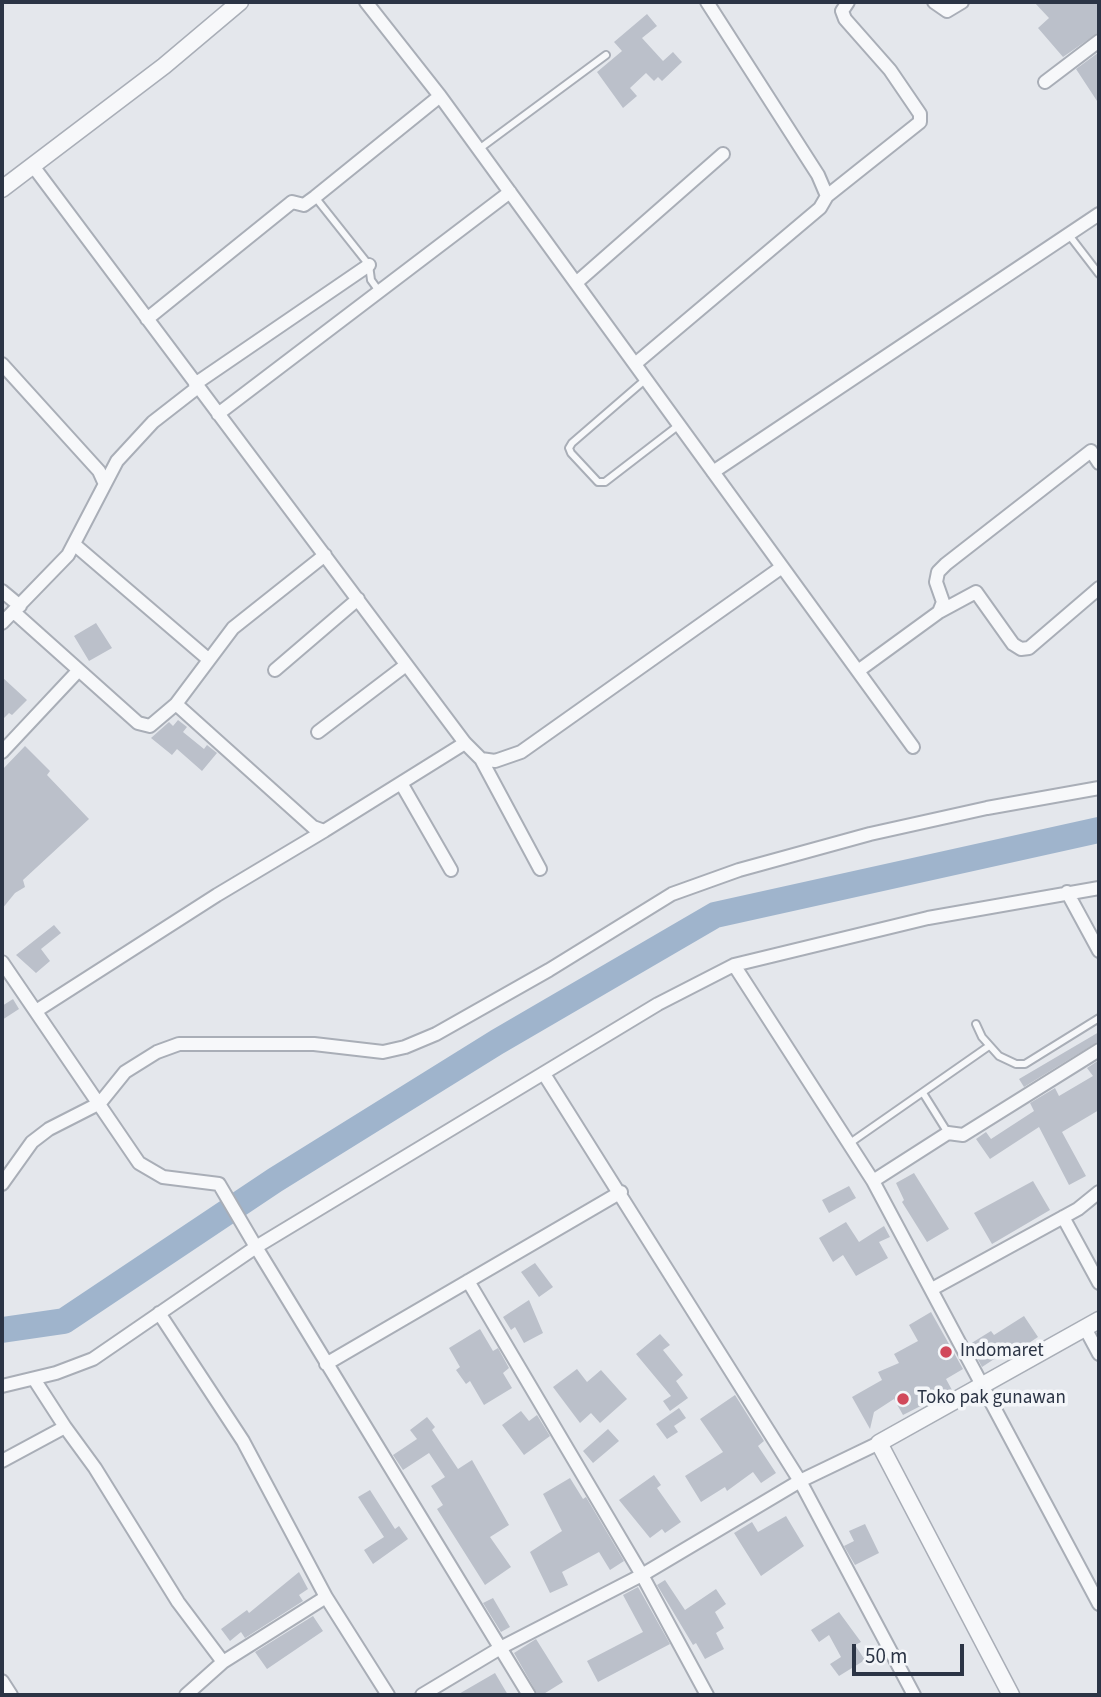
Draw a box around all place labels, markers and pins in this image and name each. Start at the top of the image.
place label: Indomaret [960,1341,1044,1363]
marker: Indomaret [938,1344,954,1360]
place label: Toko pak gunawan [917,1388,1066,1410]
marker: Toko pak gunawan [895,1391,911,1407]

